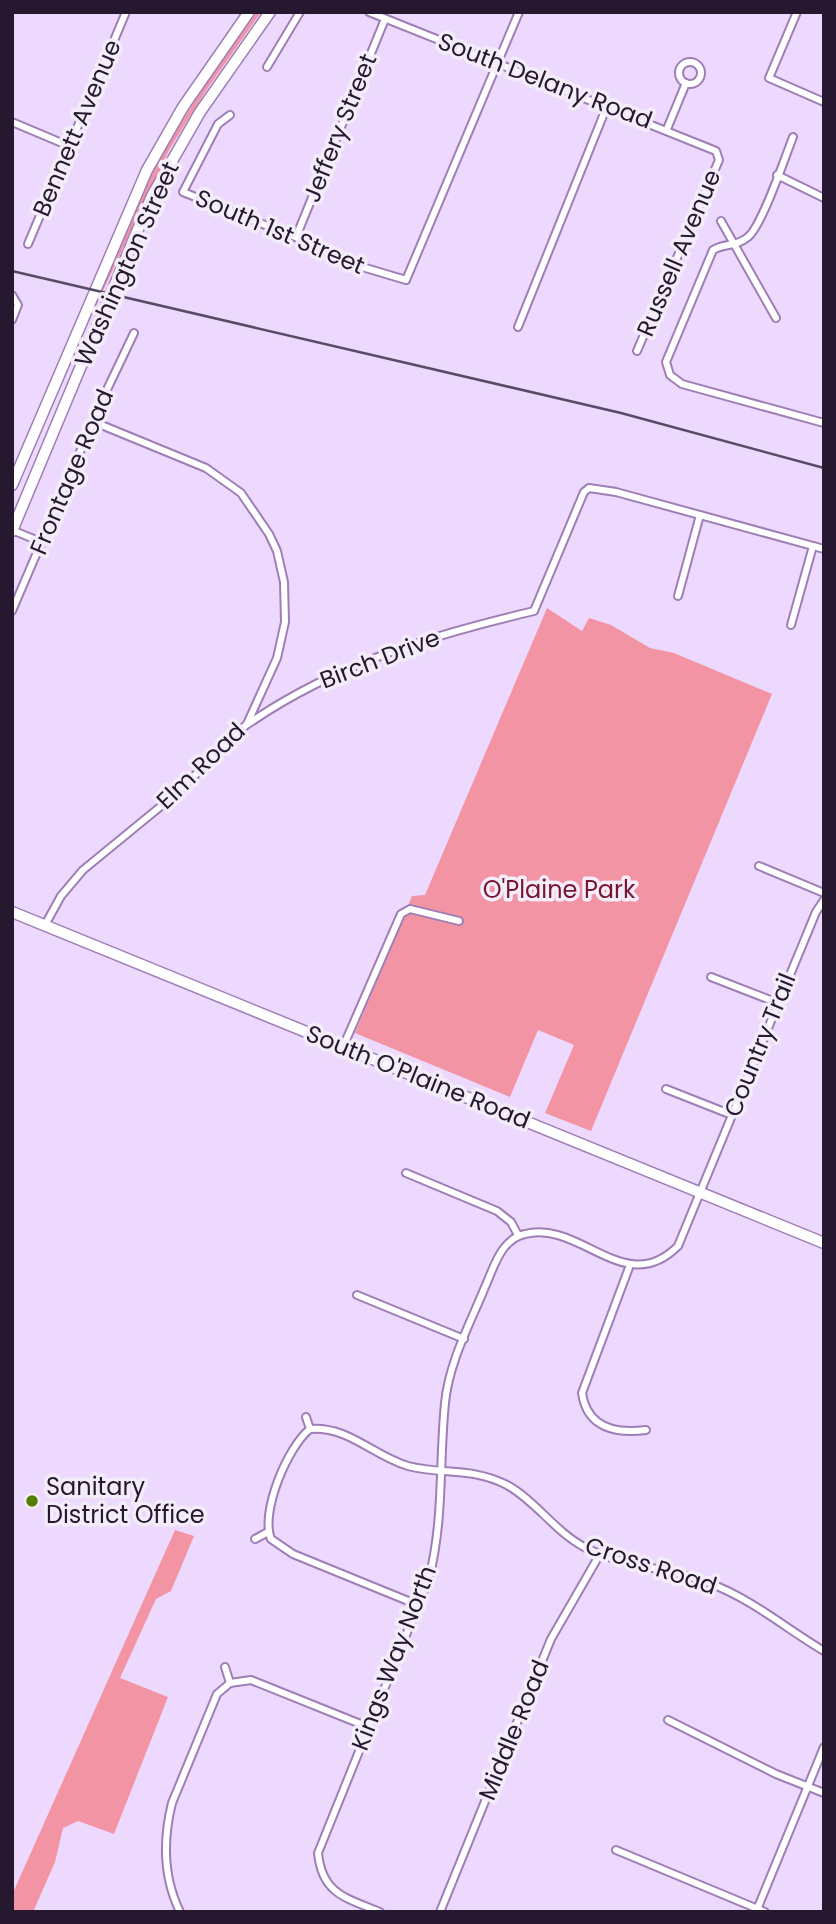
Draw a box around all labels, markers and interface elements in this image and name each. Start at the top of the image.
street label: South Delany Road [433,24,657,137]
street label: Bennett Avenue [24,34,129,221]
street label: Jeffery Street [295,49,384,207]
street label: Washington Street [66,156,187,372]
street label: Russell Avenue [629,164,729,341]
street label: South 1st Street [190,181,370,282]
street label: Frontage Road [22,384,121,560]
street label: Birch Drive [315,621,445,697]
street label: Elm Road [149,715,252,816]
park label: O'Plaine Park [483,873,636,906]
street label: Country Trail [716,968,803,1122]
street label: South O'Plaine Road [301,1016,535,1137]
place label: Sanitary District Office [46,1470,205,1531]
marker: Sanitary District Office [24,1493,40,1509]
street label: Cross Road [581,1529,721,1602]
street label: Kings Way North [343,1561,444,1755]
street label: Middle Road [470,1655,557,1805]

